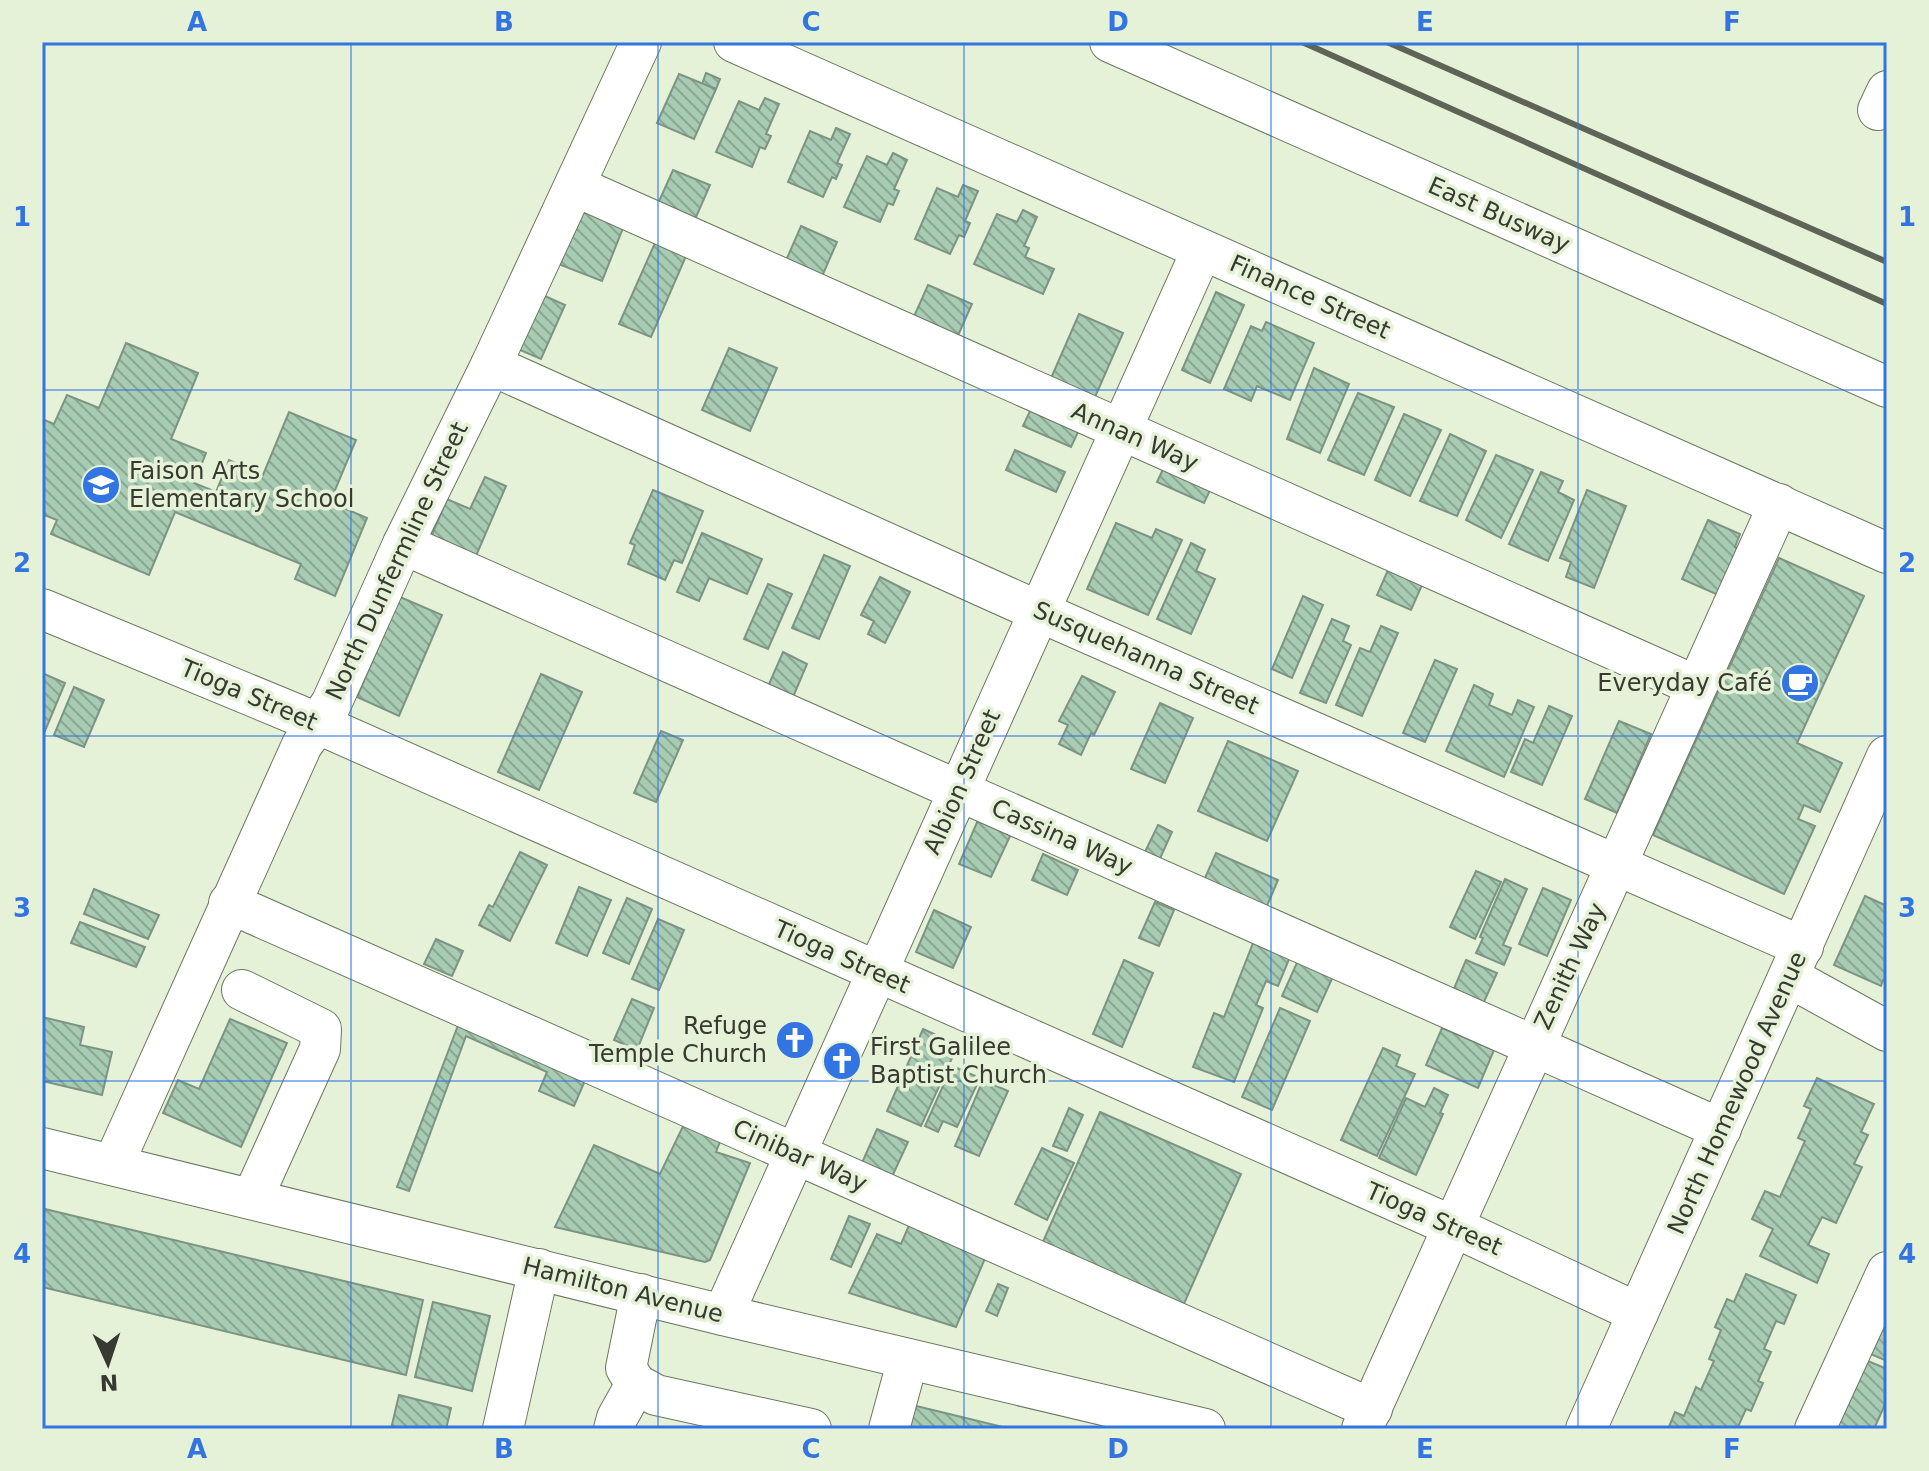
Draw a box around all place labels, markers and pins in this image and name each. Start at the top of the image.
place label: Faison Arts Elementary School [129,457,354,513]
school or university icon: Faison Arts Elementary School [80,464,122,506]
cafe icon: Everyday Café [1779,662,1821,704]
place label: Everyday Café [1597,669,1772,697]
place label: Refuge Temple Church [588,1012,767,1068]
church icon: Refuge Temple Church [774,1019,816,1061]
place label: First Galilee Baptist Church [870,1033,1047,1089]
church icon: First Galilee Baptist Church [821,1040,863,1082]

